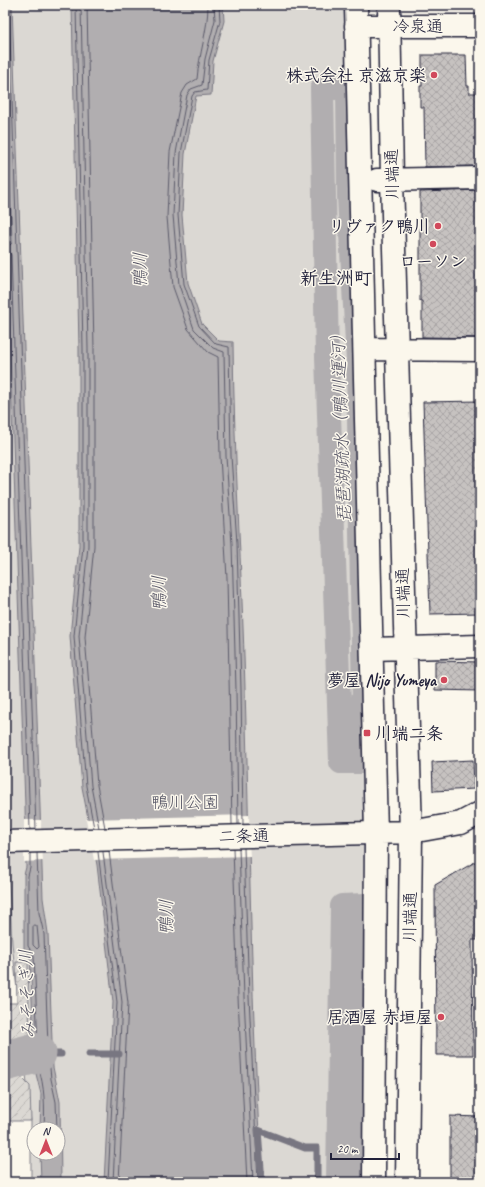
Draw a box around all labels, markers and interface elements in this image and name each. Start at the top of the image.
street label: 冷泉通 [393,16,444,37]
place label: 株式会社 京滋京楽 [286,65,426,86]
marker: 株式会社 京滋京楽 [429,70,439,80]
street label: 川端通 [381,148,403,200]
place label: リヴァク鴨川 [328,216,430,237]
marker: リヴァク鴨川 [433,221,443,231]
marker: ローソン [428,239,438,249]
place label: ローソン [399,251,467,272]
water label: 鴨川 [129,252,151,288]
district label: 新生洲町 [300,267,372,289]
water label: 琵琶湖疏水（鴨川運河） [327,325,355,523]
street label: 川端通 [392,567,414,619]
water label: 鴨川 [148,575,170,611]
place label: 夢屋 Nijo Yumeya [327,670,438,691]
marker: 夢屋 Nijo Yumeya [439,675,449,685]
place label: 川端二条 [375,723,443,744]
marker: 川端二条 [362,728,372,738]
park label: 鴨川公園 [151,792,219,813]
street label: 二条通 [218,825,270,847]
street label: 川端通 [399,891,421,943]
water label: 鴨川 [155,899,177,935]
water label: みそそぎ川 [14,949,40,1039]
place label: 居酒屋 赤垣屋 [327,1007,433,1028]
marker: 居酒屋 赤垣屋 [436,1012,446,1022]
north arrow [26,1121,66,1161]
text: N [43,1124,52,1138]
scale bar [331,1135,399,1161]
text: 20 m [337,1141,359,1157]

